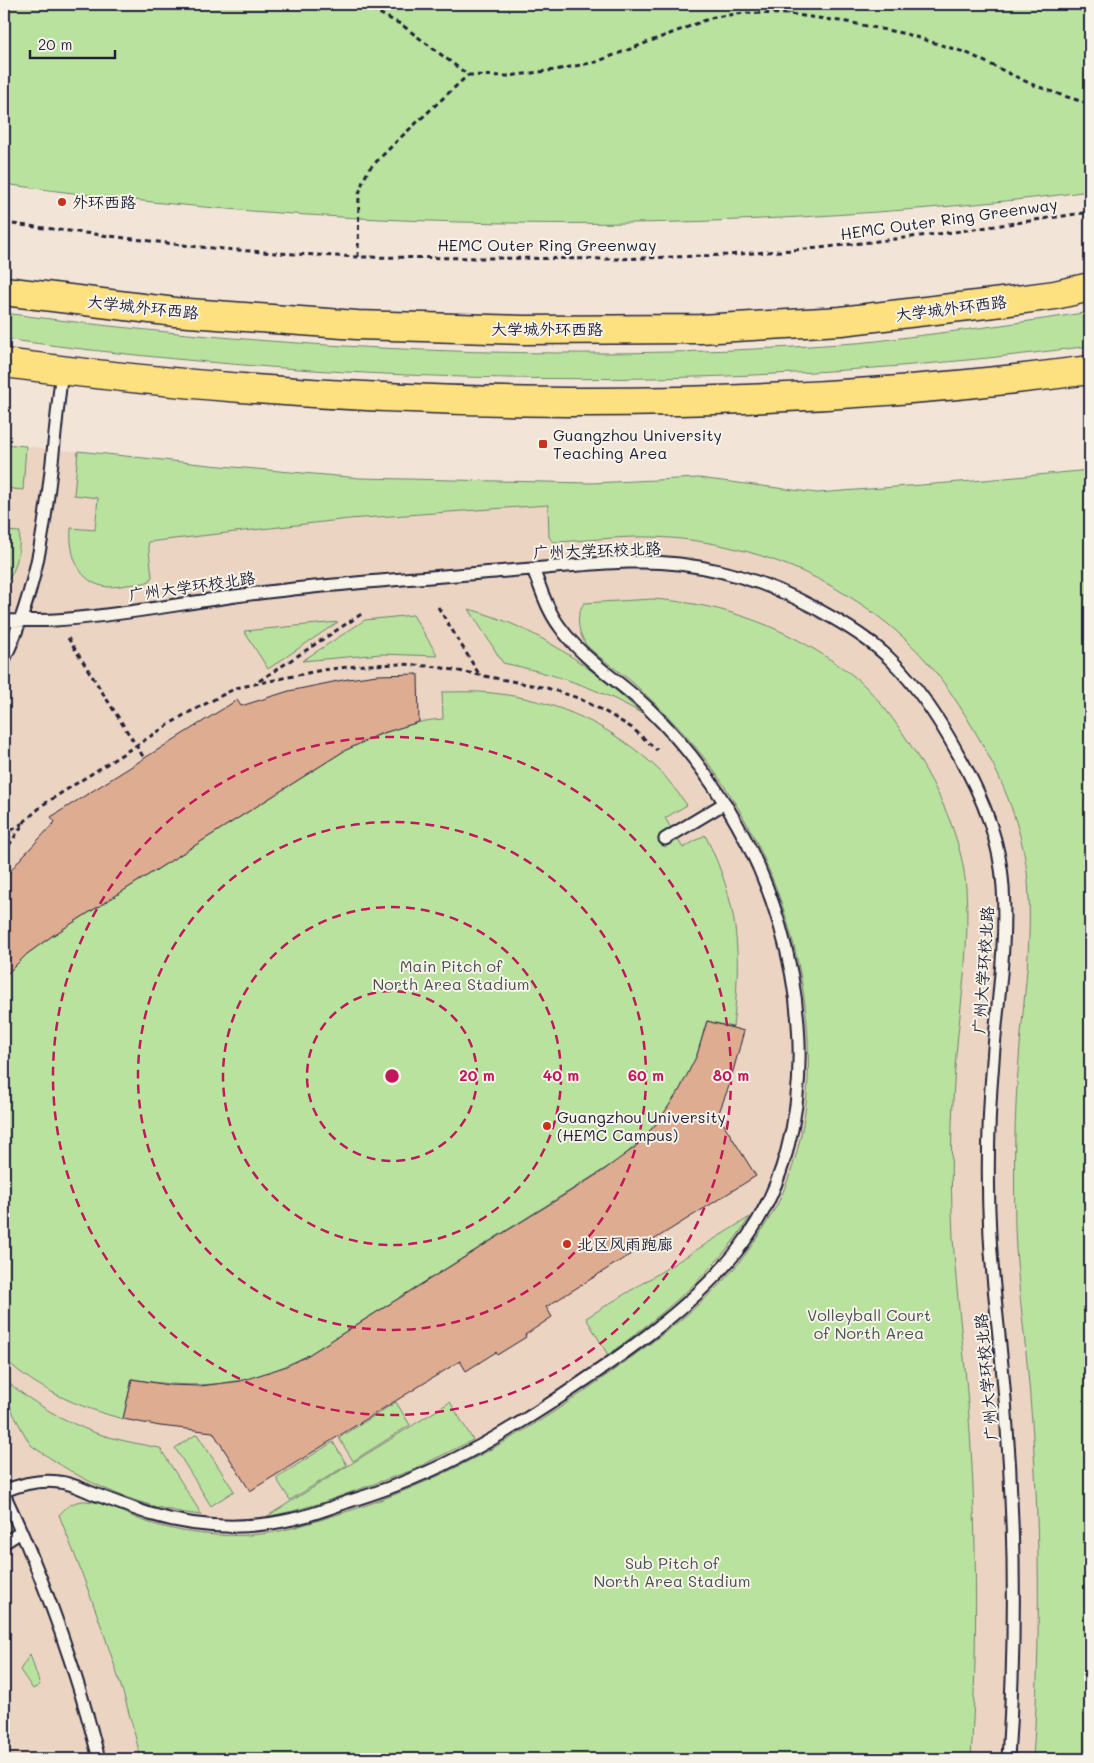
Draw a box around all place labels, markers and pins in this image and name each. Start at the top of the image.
place label: 外环西路 [72,191,136,212]
marker: 外环西路 [56,196,68,208]
place label: Guangzhou University Teaching Area [553,424,722,463]
marker: Guangzhou University Teaching Area [537,438,549,450]
centre of rings [383,1067,401,1085]
place label: Guangzhou University (HEMC Campus) [557,1106,726,1145]
marker: Guangzhou University (HEMC Campus) [541,1120,553,1132]
place label: 北区风雨跑廊 [577,1233,673,1254]
marker: 北区风雨跑廊 [561,1238,573,1250]

